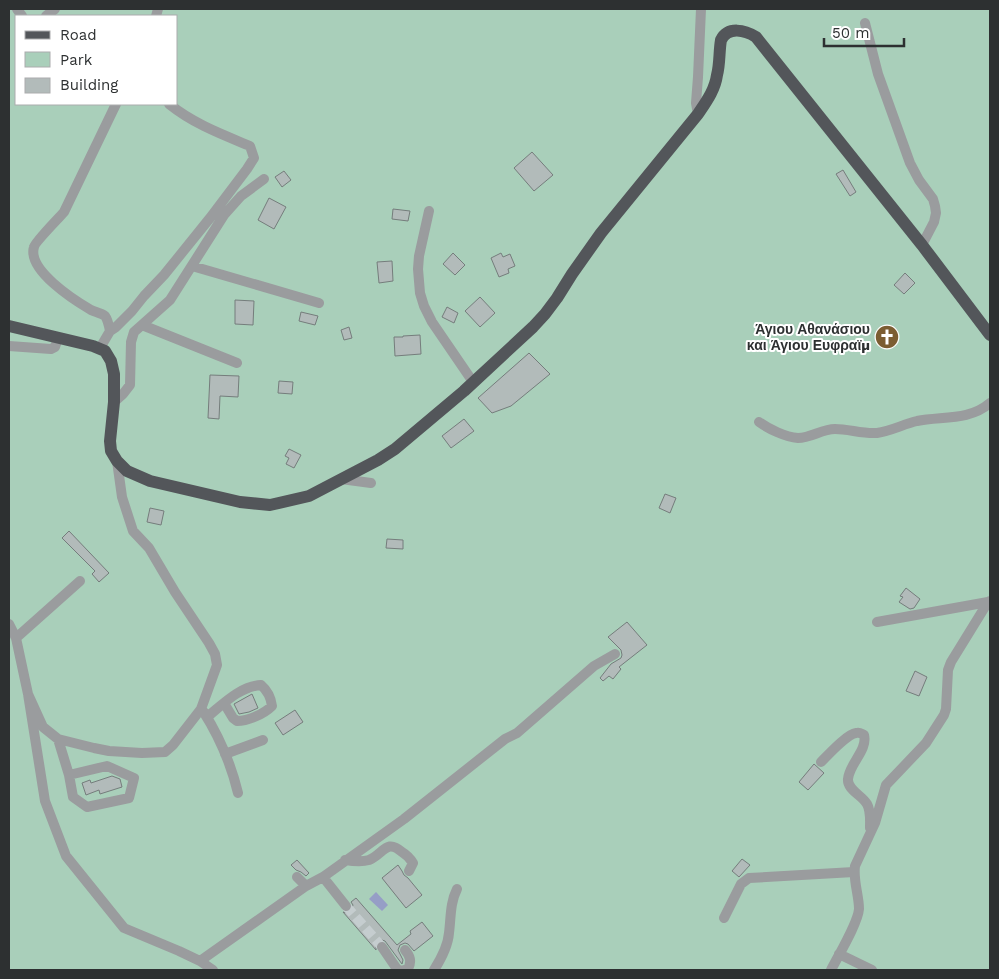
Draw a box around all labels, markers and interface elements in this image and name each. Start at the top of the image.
legend [15,15,178,105]
scale bar [824,15,904,47]
text: 50 m [832,24,869,42]
text: Road [60,26,97,44]
text: Park [60,51,93,69]
text: Building [60,76,118,94]
place label: Άγιου Αθανάσιου και Άγιου Ευφραϊμ [747,321,870,353]
church icon: Άγιου Αθανάσιου και Άγιου Ευφραϊμ [874,324,900,350]

